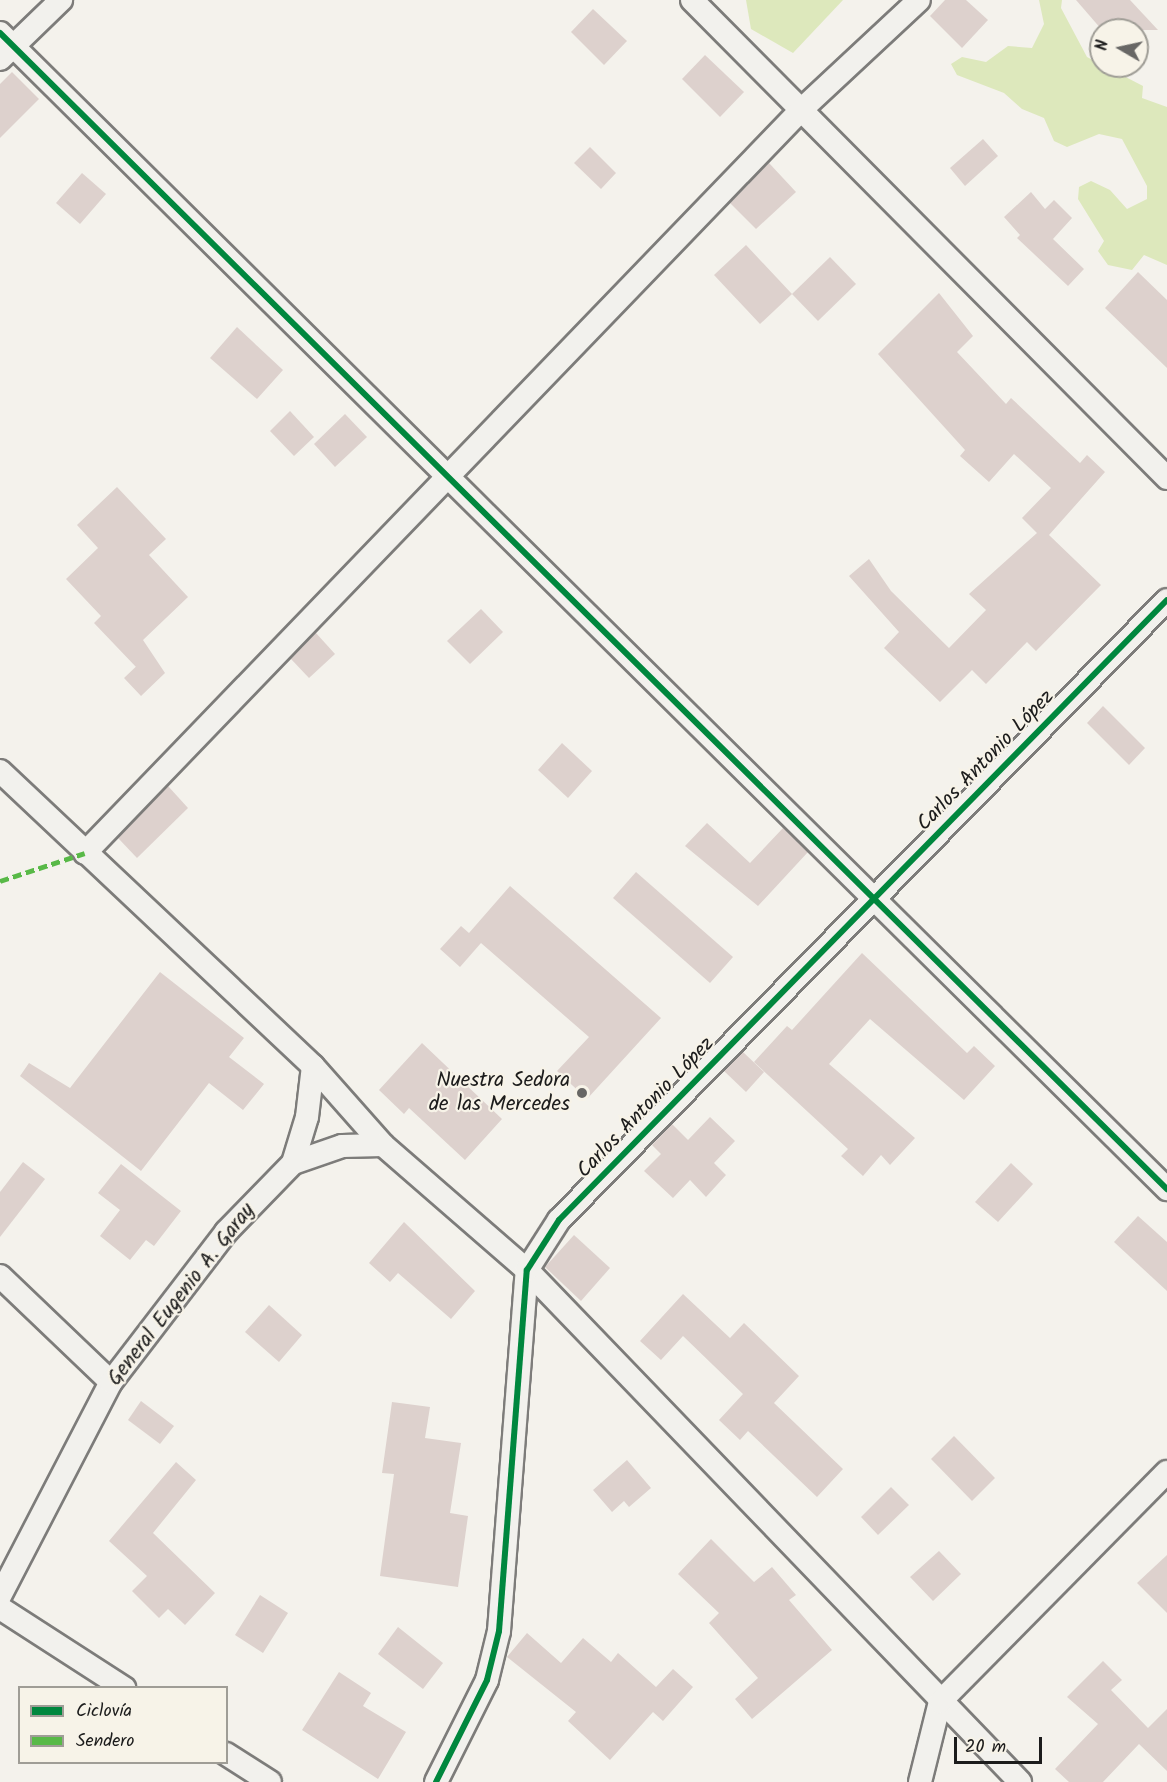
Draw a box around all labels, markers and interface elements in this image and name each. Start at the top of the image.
north arrow [1089,18,1149,78]
text: N [1090,38,1116,52]
street label: Carlos Antonio López [912,685,1060,837]
street label: Carlos Antonio López [572,1032,720,1184]
place label: Nuestra Sedora de las Mercedes [429,1068,570,1118]
marker: Nuestra Sedora de las Mercedes [575,1086,589,1100]
street label: General Eugenio A. Garay [103,1199,261,1391]
legend [18,1686,228,1764]
text: Ciclovía [76,1697,132,1726]
scale bar [957,1725,1046,1763]
text: Sendero [76,1727,134,1756]
text: 20 m [965,1733,1006,1762]

